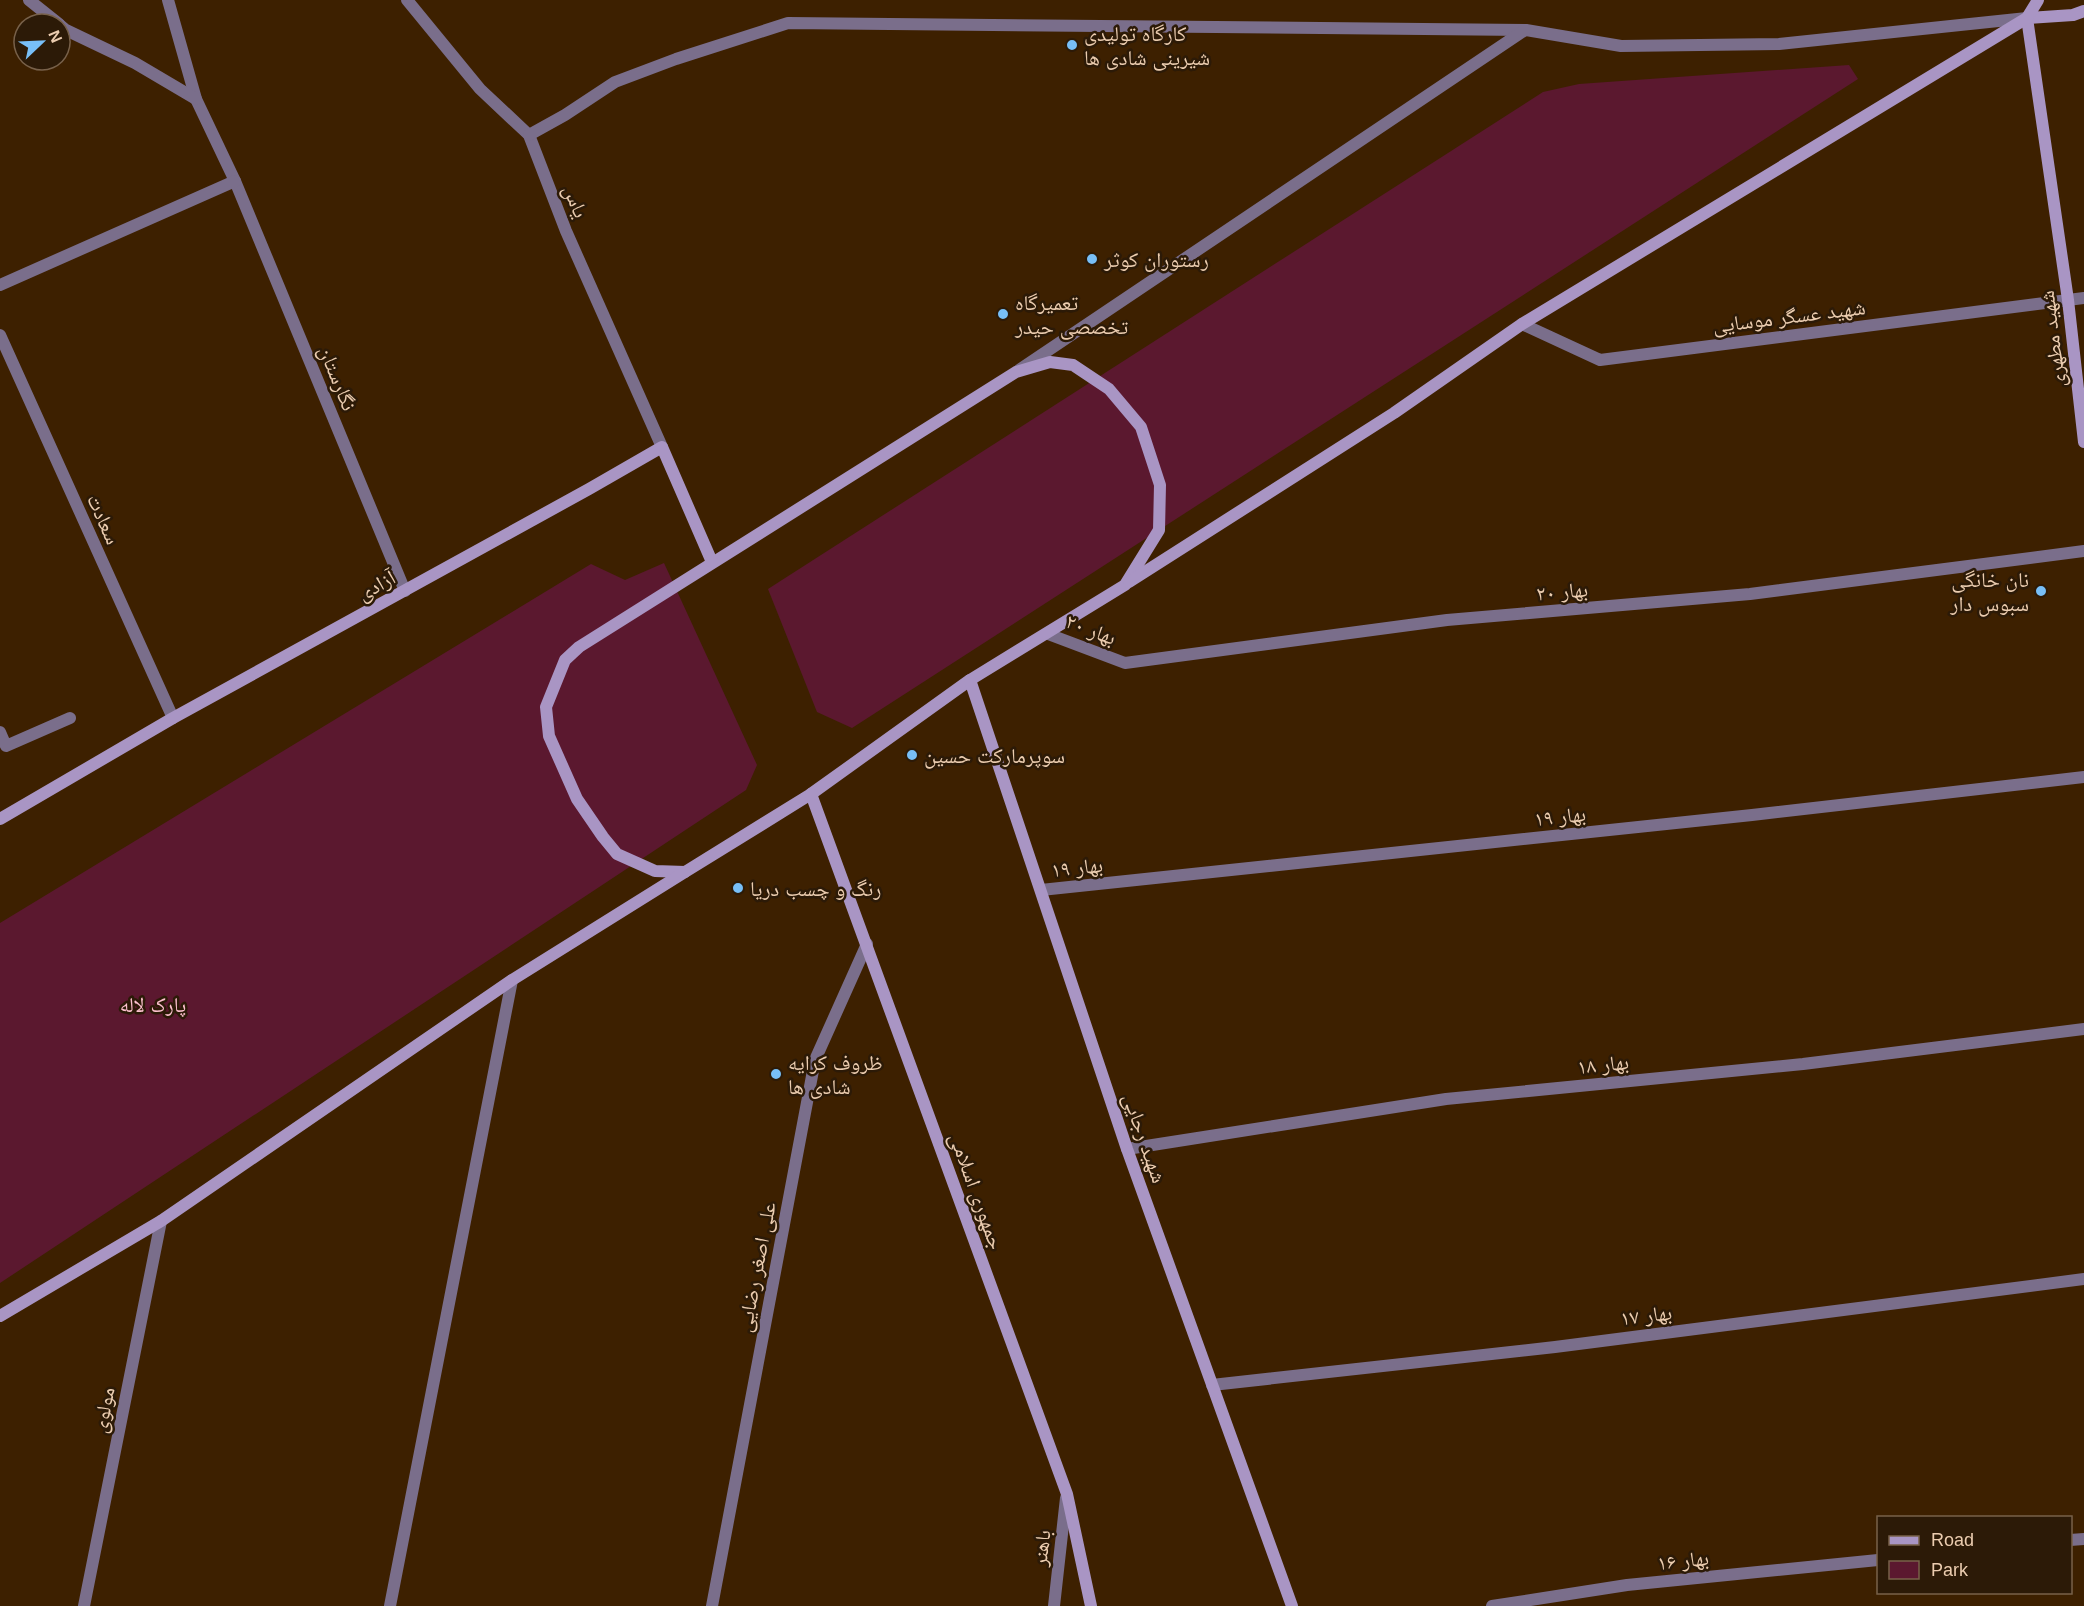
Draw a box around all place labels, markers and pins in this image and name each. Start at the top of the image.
place label: کارگاه تولیدی شیرینی شادی ها [1084,22,1210,71]
marker: کارگاه تولیدی شیرینی شادی ها [1065,38,1079,52]
place label: رستوران کوثر [1103,248,1209,272]
marker: رستوران کوثر [1085,252,1099,266]
place label: تعمیرگاه تخصصی حیدر [1014,291,1128,340]
marker: تعمیرگاه تخصصی حیدر [996,307,1010,321]
place label: نان خانگی سبوس دار [1949,568,2029,617]
marker: نان خانگی سبوس دار [2034,584,2048,598]
place label: سوپرمارکت حسین [924,744,1065,769]
marker: سوپرمارکت حسین [905,748,919,762]
place label: رنگ و چسب دریا [750,877,881,900]
marker: رنگ و چسب دریا [731,881,745,895]
place label: ظروف کرایه شادی ها [788,1051,883,1099]
marker: ظروف کرایه شادی ها [769,1067,783,1081]

